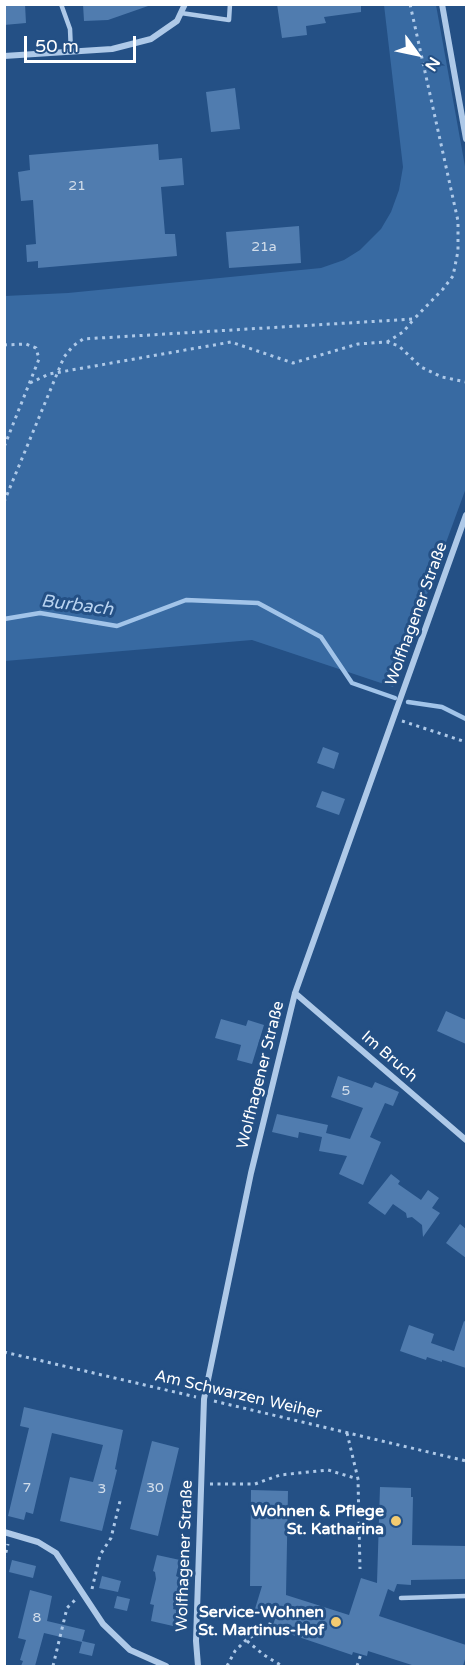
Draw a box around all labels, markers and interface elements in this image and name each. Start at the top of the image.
scale bar [27,24,140,62]
north arrow [387,24,447,84]
text: 50 m [35,35,79,57]
text: N [420,53,444,75]
house number: 21 [68,178,86,194]
house number: 21a [251,239,277,255]
street label: Wolfhagener Straße [382,539,452,689]
water label: Burbach [40,591,114,621]
street label: Wolfhagener Straße [233,999,289,1151]
street label: Im Bruch [357,1027,421,1087]
house number: 5 [342,1083,350,1099]
street label: Am Schwarzen Weiher [153,1366,323,1424]
house number: 7 [23,1480,31,1496]
house number: 30 [146,1480,164,1496]
street label: Wolfhagener Straße [173,1480,197,1632]
house number: 3 [98,1481,106,1497]
place label: Wohnen & Pflege St. Katharina [251,1502,384,1540]
marker: Wohnen & Pflege St. Katharina [389,1514,403,1528]
place label: Service-Wohnen St. Martinus-Hof [198,1603,324,1641]
house number: 8 [33,1610,41,1626]
marker: Service-Wohnen St. Martinus-Hof [329,1615,343,1629]

